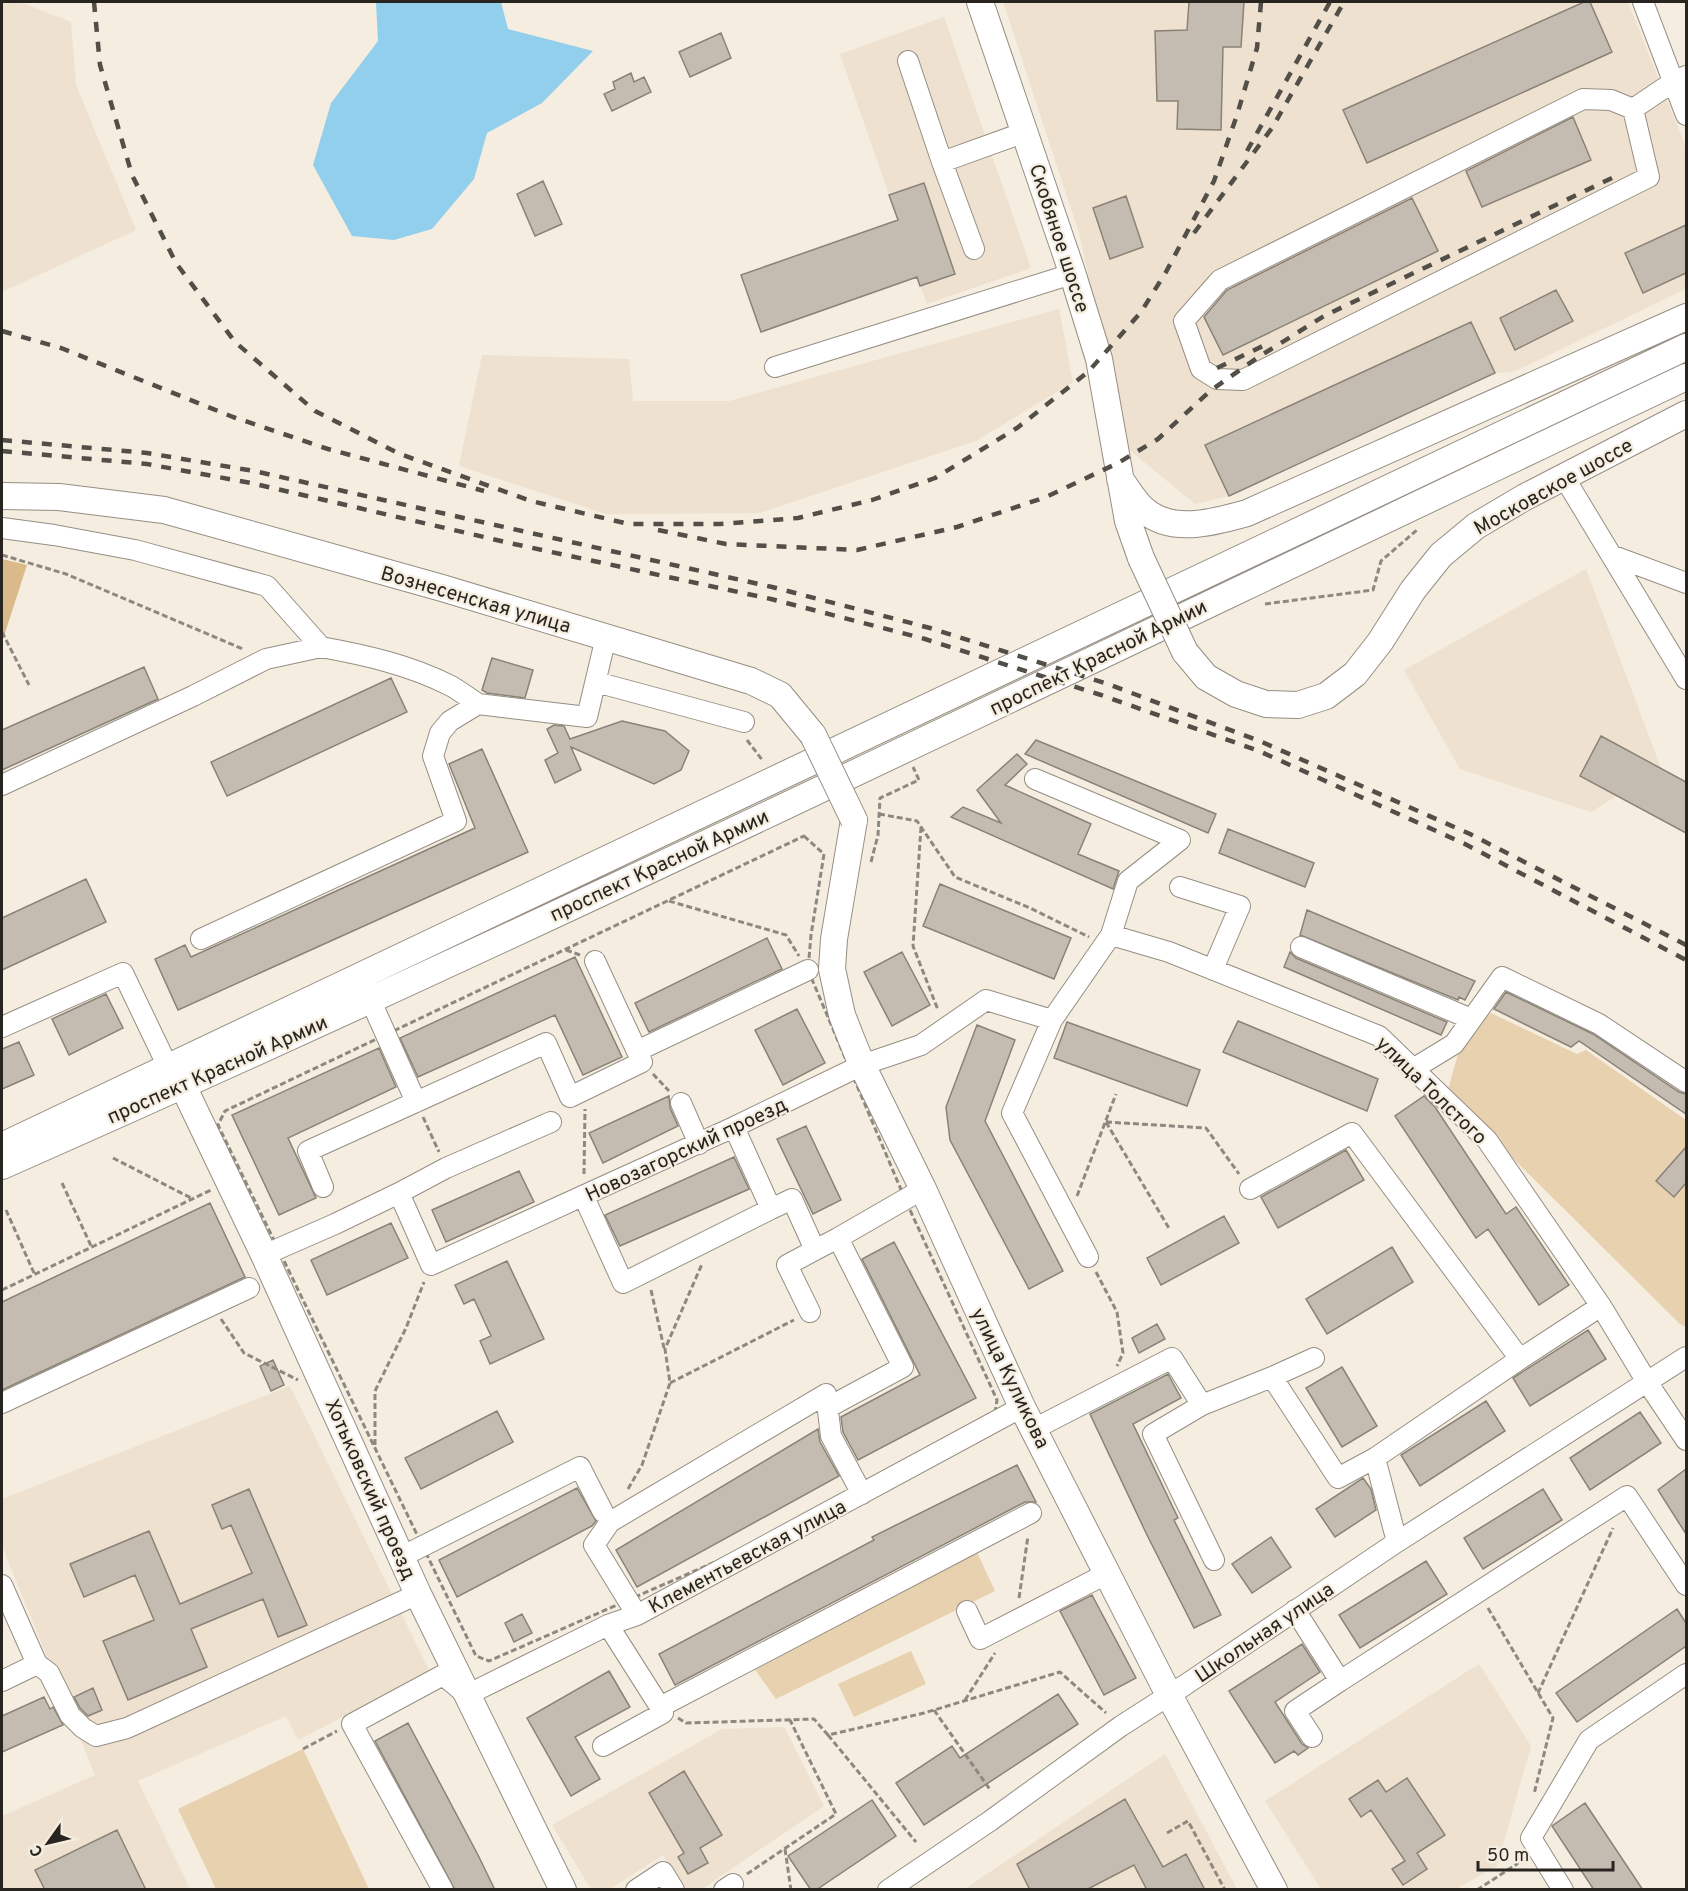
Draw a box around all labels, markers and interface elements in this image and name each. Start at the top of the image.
street label: Скобяное шоссе [1022,161,1094,316]
street label: Московское шоссе [1470,433,1638,542]
street label: Вознесенская улица [377,561,573,641]
street label: проспект Красной Армии [986,595,1212,723]
street label: проспект Красной Армии [546,805,774,929]
street label: проспект Красной Армии [103,1010,332,1131]
street label: улица Толстого [1369,1032,1492,1151]
street label: Новозагорский проезд [582,1093,792,1209]
street label: улица Куликова [964,1304,1055,1454]
street label: Хотьковский проезд [318,1395,421,1584]
street label: Клементьевская улица [645,1495,851,1621]
street label: Школьная улица [1191,1578,1340,1690]
north arrow [18,1813,78,1873]
scale bar [1478,1834,1613,1872]
text: С [26,1840,48,1860]
text: 50 m [1487,1845,1529,1868]

